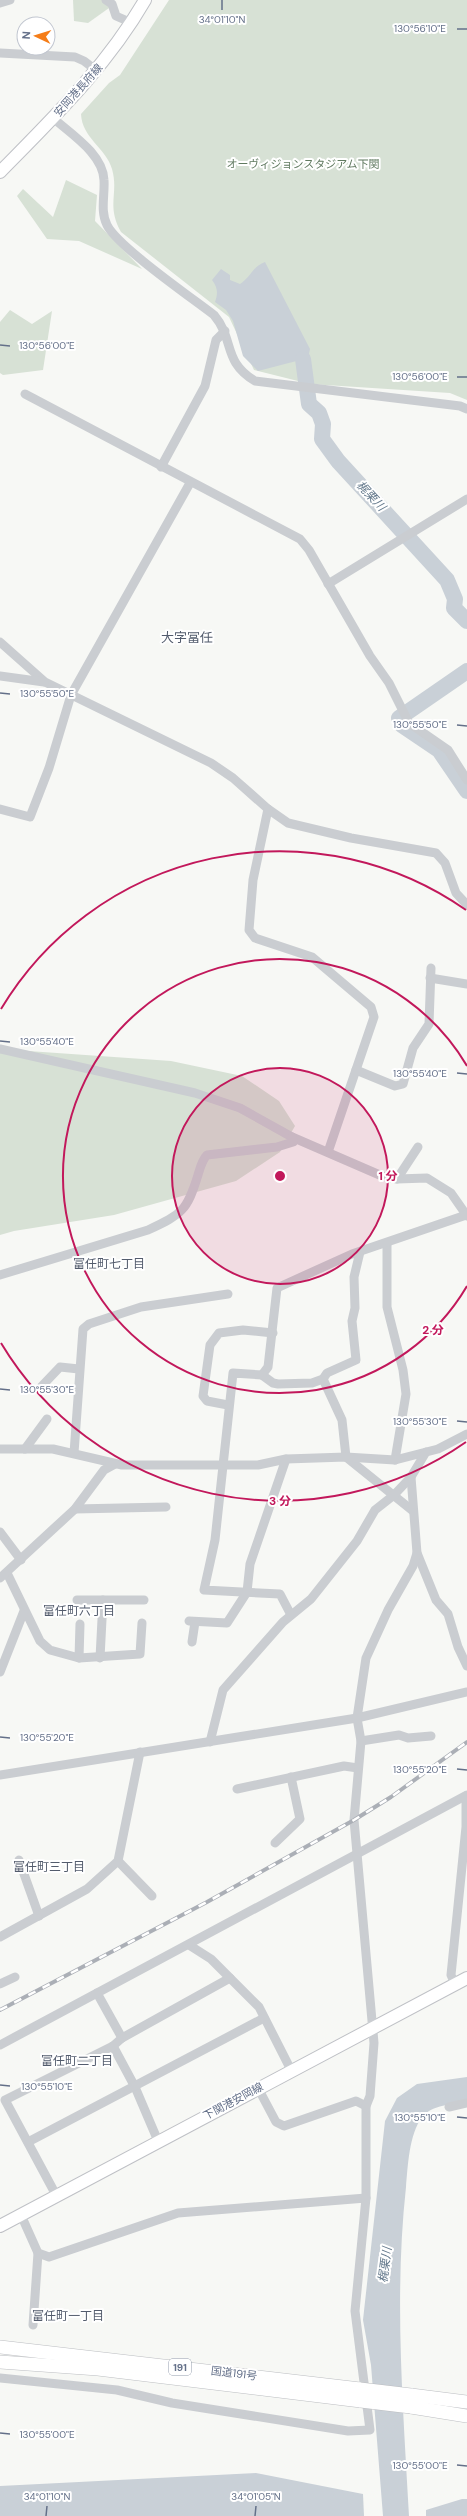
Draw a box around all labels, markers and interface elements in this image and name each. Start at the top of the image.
text: 34°01'10"N [199,13,245,26]
north arrow [16,16,56,56]
text: 130°56'10"E [394,22,446,35]
text: N [19,31,33,40]
street label: 安岡港長府線 [51,61,105,119]
park label: オーヴィジョンスタジアム下関 [226,157,380,171]
text: 130°56'00"E [19,339,75,352]
text: 130°56'00"E [392,370,448,383]
water label: 梶栗川 [353,477,390,516]
district label: 大字冨任 [161,629,213,646]
text: 130°55'50"E [20,687,74,700]
text: 130°55'50"E [393,718,447,731]
text: 130°55'40"E [20,1035,74,1048]
text: 130°55'40"E [393,1067,447,1080]
text: 1 分 [378,1168,398,1184]
centre of rings [273,1169,287,1183]
district label: 富任町七丁目 [73,1256,145,1272]
text: 2 分 [422,1322,444,1338]
text: 130°55'30"E [20,1383,74,1396]
text: 130°55'30"E [393,1415,447,1428]
text: 3 分 [269,1493,291,1509]
district label: 富任町六丁目 [43,1603,115,1619]
text: 130°55'20"E [20,1731,74,1744]
text: 130°55'20"E [393,1763,447,1776]
district label: 富任町三丁目 [13,1859,85,1875]
district label: 富任町二丁目 [41,2053,113,2069]
street label: 下関港安岡線 [201,2079,265,2123]
text: 130°55'10"E [21,2080,73,2093]
text: 130°55'10"E [394,2111,446,2124]
water label: 梶栗川 [375,2244,395,2284]
district label: 富任町一丁目 [32,2308,104,2324]
road number: 191 [169,2359,191,2375]
street label: 国道191号 [210,2363,258,2383]
text: 130°55'00"E [19,2428,75,2441]
text: 130°55'00"E [392,2459,448,2472]
text: 34°01'10"N [24,2490,70,2503]
text: 34°01'05"N [231,2490,281,2503]

